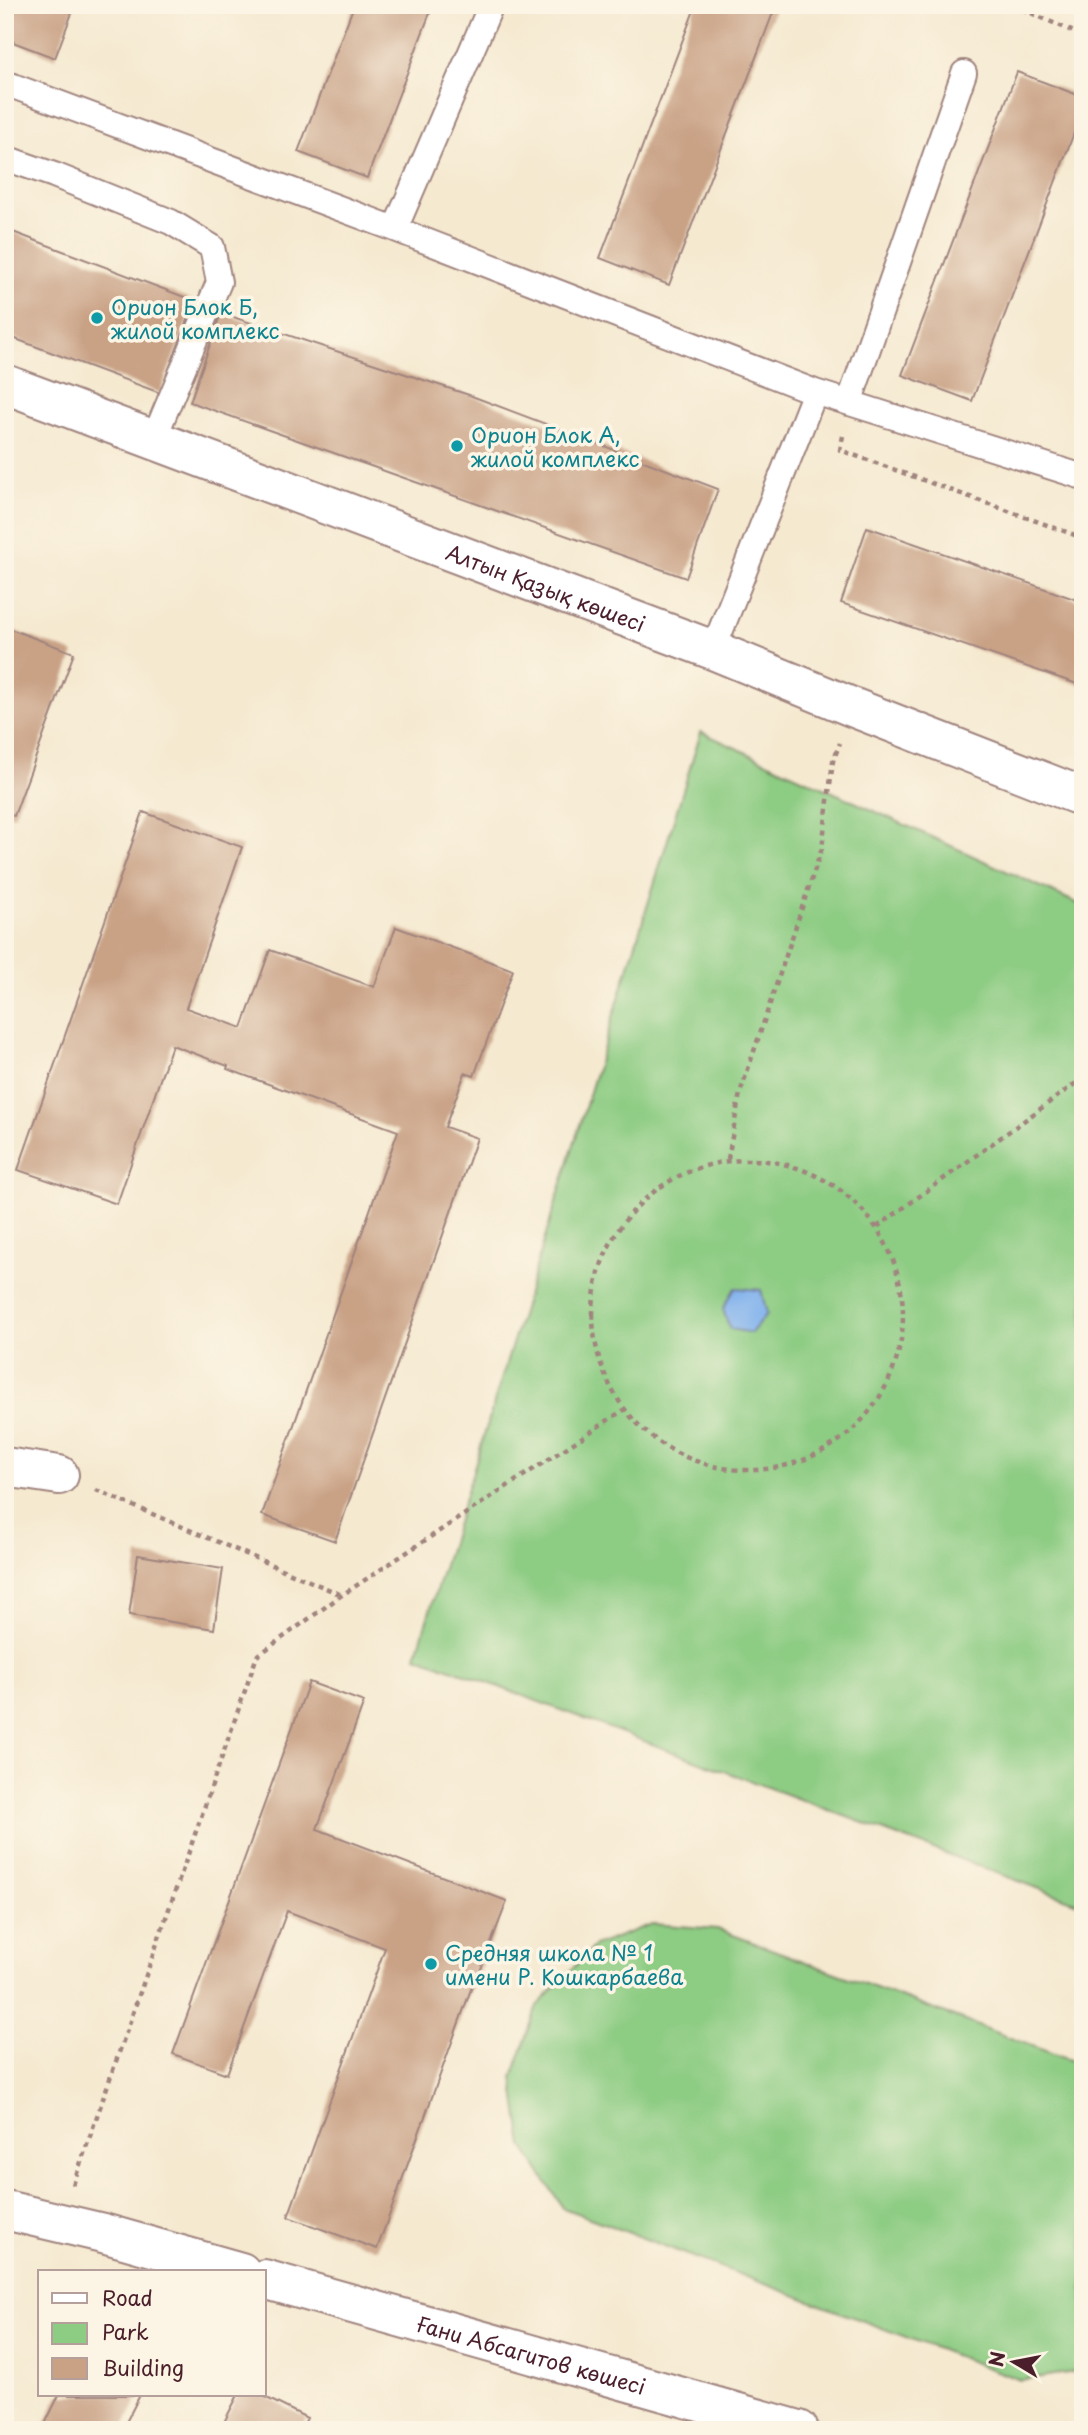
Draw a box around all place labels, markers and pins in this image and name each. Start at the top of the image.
place label: Орион Блок Б, жилой комплекс [111,290,279,346]
marker: Орион Блок Б, жилой комплекс [89,310,105,326]
place label: Орион Блок А, жилой комплекс [471,418,639,474]
marker: Орион Блок А, жилой комплекс [449,438,465,454]
place label: Средняя школа № 1 имени Р. Кошкарбаева [445,1936,683,1992]
marker: Средняя школа № 1 имени Р. Кошкарбаева [423,1956,439,1972]

